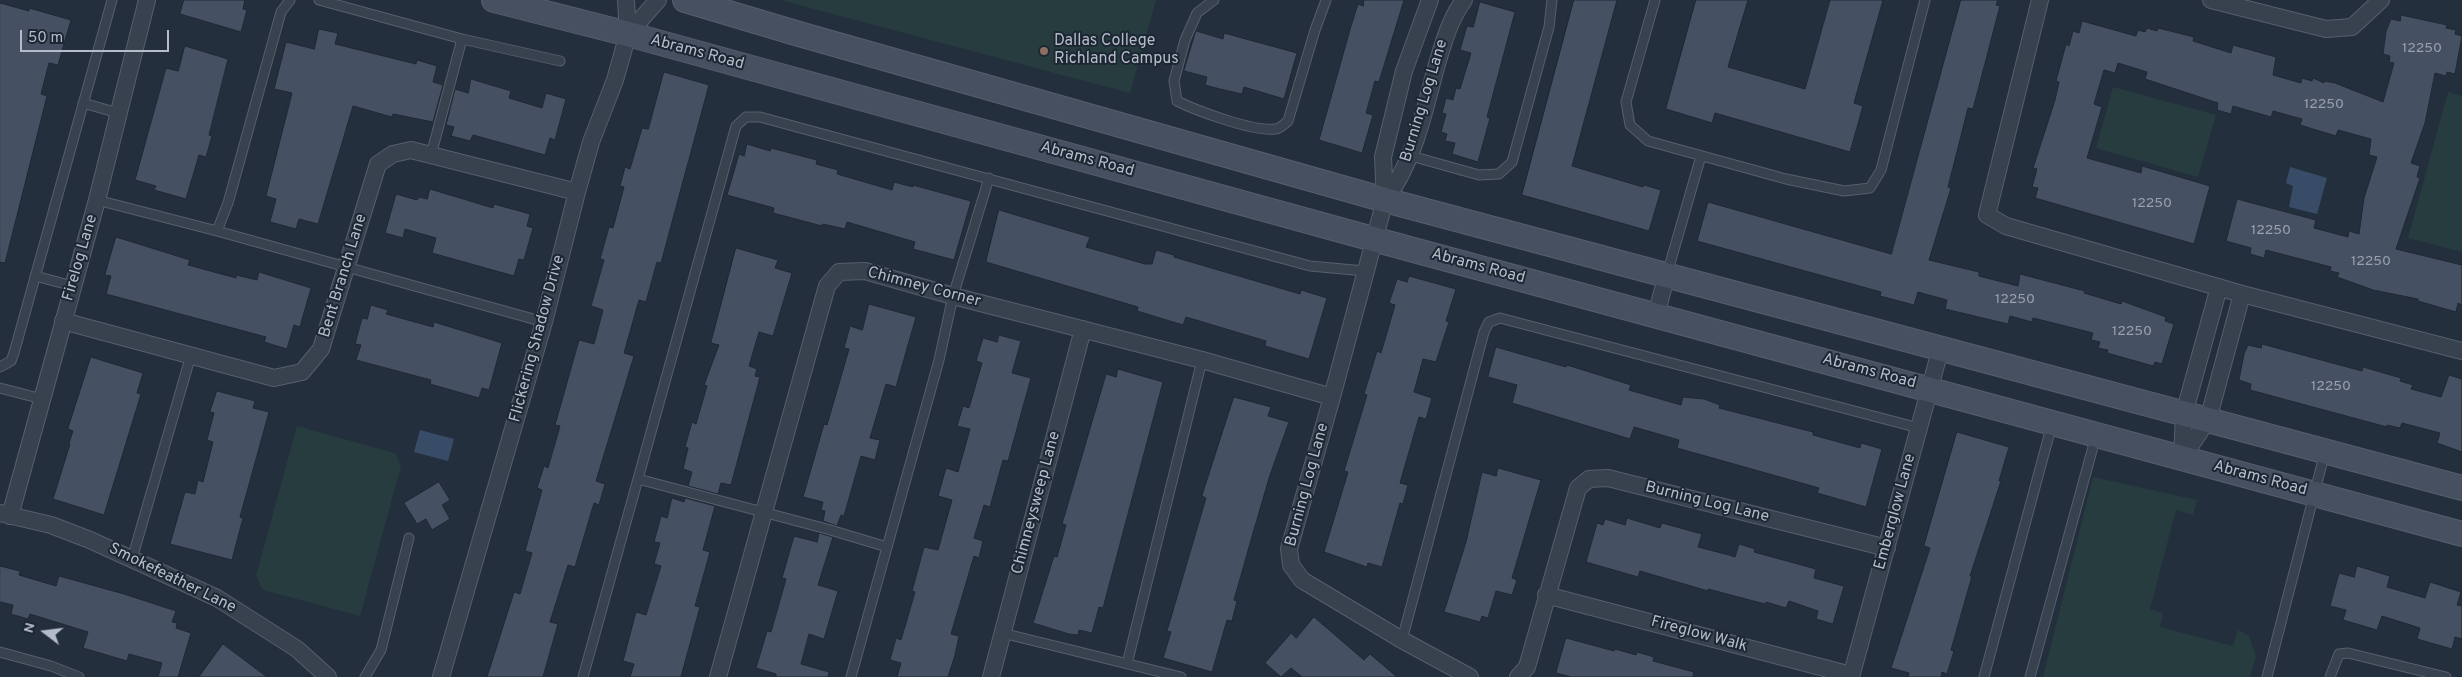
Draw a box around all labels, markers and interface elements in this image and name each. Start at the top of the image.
scale bar [22,20,171,52]
text: 50 m [28,29,63,48]
street label: Abrams Road [648,31,746,75]
place label: Dallas College Richland Campus [1054,32,1179,70]
street label: Burning Log Lane [1397,37,1453,165]
house number: 12250 [2402,41,2442,57]
marker: Dallas College Richland Campus [1038,45,1050,57]
house number: 12250 [2304,97,2344,113]
street label: Abrams Road [1038,138,1136,182]
house number: 12250 [2132,196,2172,212]
street label: Bent Branch Lane [316,212,372,340]
street label: Firelog Lane [59,213,103,303]
house number: 12250 [2251,223,2291,239]
street label: Abrams Road [1429,245,1527,289]
street label: Flickering Shadow Drive [506,253,570,425]
house number: 12250 [2351,254,2391,270]
street label: Chimney Corner [865,264,983,312]
house number: 12250 [1995,292,2035,308]
house number: 12250 [2112,324,2152,340]
street label: Abrams Road [1820,350,1918,394]
house number: 12250 [2311,379,2351,395]
street label: Burning Log Lane [1282,421,1334,549]
street label: Chimneysweep Lane [1009,429,1065,577]
street label: Emberglow Lane [1871,452,1921,572]
street label: Abrams Road [2211,457,2309,501]
street label: Burning Log Lane [1643,478,1771,528]
street label: Smokefeather Lane [105,540,239,618]
north arrow [20,607,70,657]
street label: Fireglow Walk [1649,613,1749,657]
text: N [21,621,40,635]

